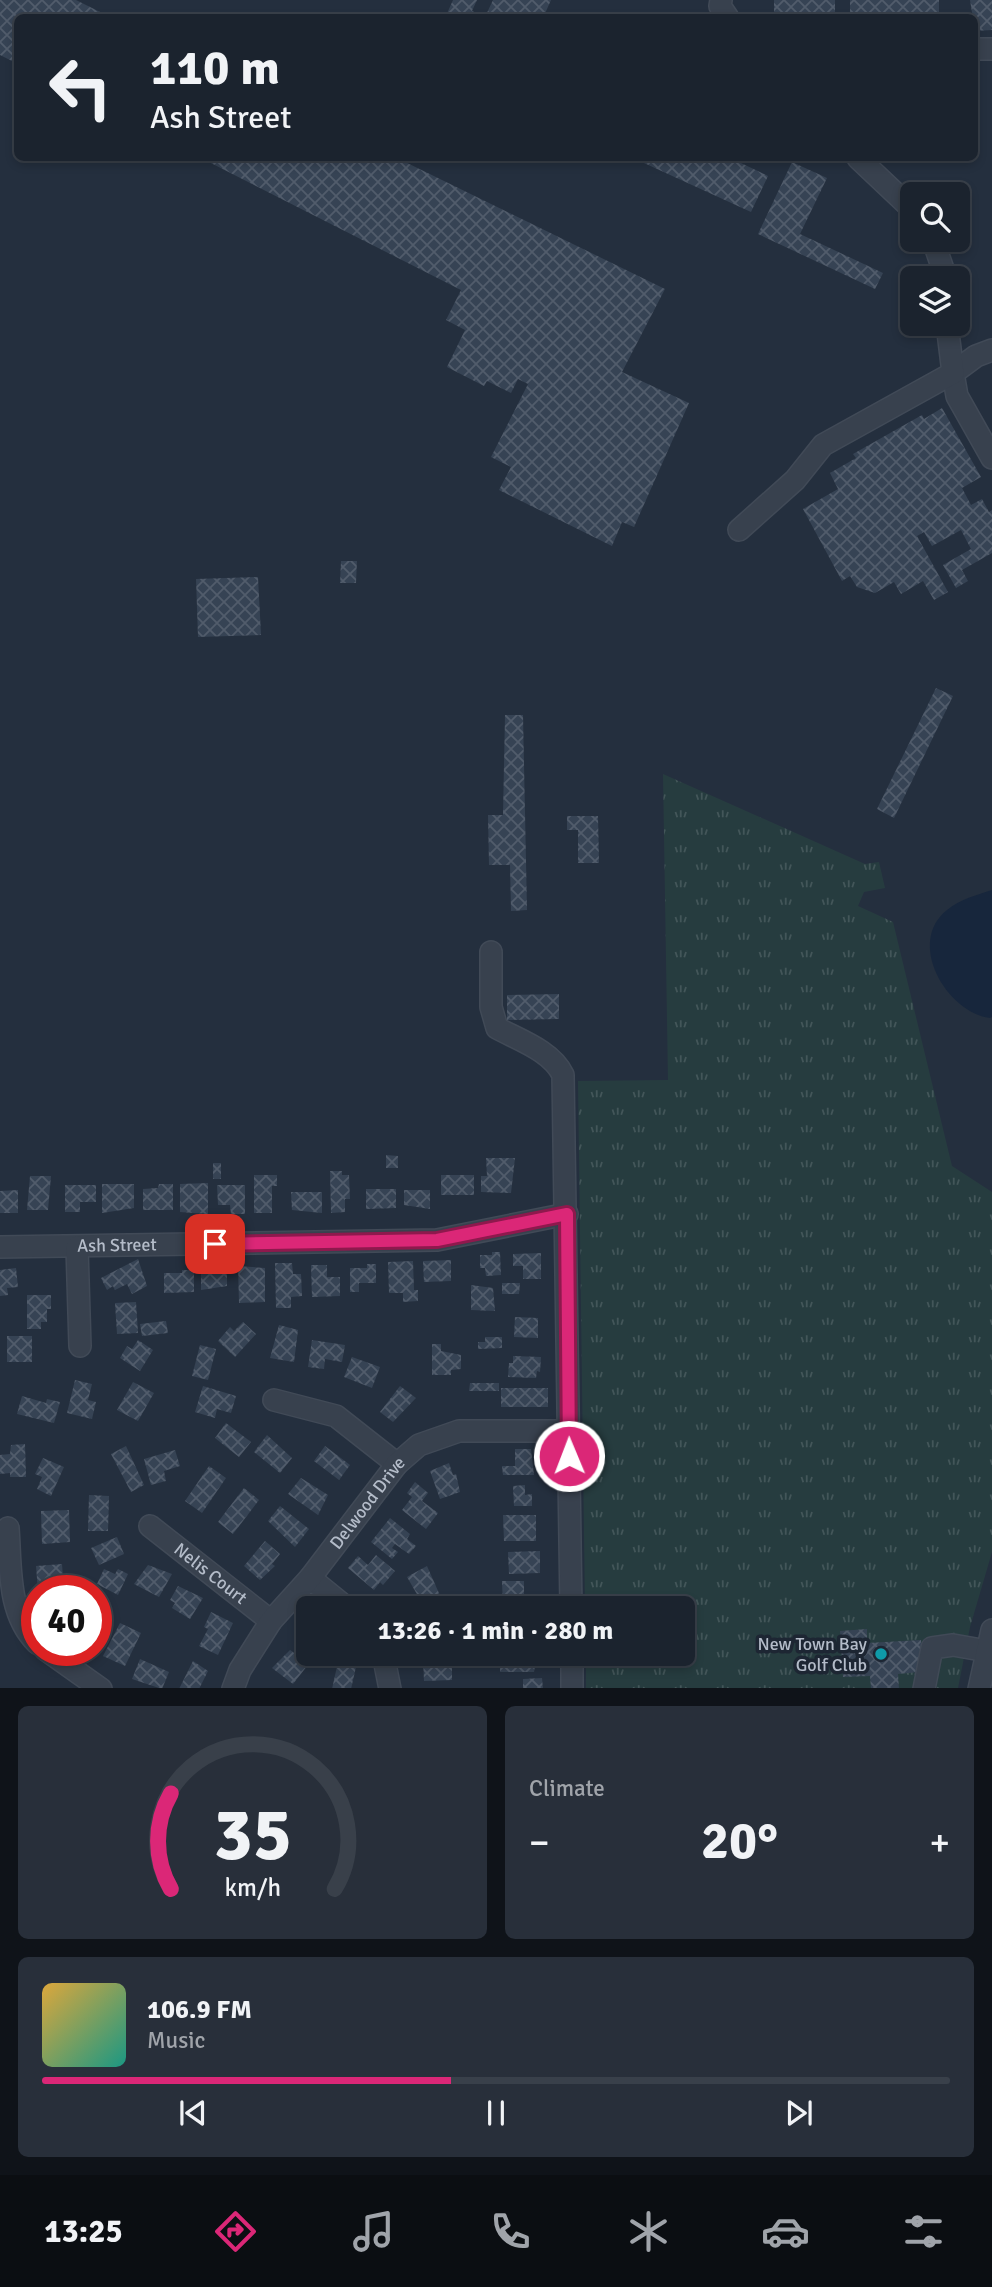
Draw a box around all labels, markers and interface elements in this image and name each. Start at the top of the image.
text: 110 m [150,38,280,98]
icon: left [35,42,126,133]
text: Ash Street [150,98,291,137]
map controls [900,182,970,336]
button: search [900,182,970,252]
button: layers [900,266,970,336]
pin [185,1214,245,1274]
icon: arrive [196,1225,234,1263]
street label: Ash Street [77,1233,157,1257]
position arrow [532,1419,606,1493]
street label: Delwood Drive [325,1451,409,1554]
street label: Nelis Court [170,1538,251,1609]
speed limit sign: 40 [21,1575,112,1666]
text: 13:26 · 1 min · 280 m [378,1615,613,1647]
place label: New Town Bay Golf Club [757,1633,868,1676]
marker: New Town Bay Golf Club [873,1646,889,1662]
text: Climate [529,1774,605,1803]
text: 35 [213,1791,292,1880]
text: 20° [701,1809,778,1873]
text: − [529,1819,550,1866]
text: + [929,1819,950,1866]
text: km/h [224,1871,281,1902]
text: 106.9 FM [147,1994,252,2026]
text: Music [147,2026,205,2055]
icon: previous [174,2094,212,2132]
icon: pause [477,2094,515,2132]
icon: next [780,2094,818,2132]
icon: directions [211,2207,260,2256]
icon: music [349,2207,398,2256]
icon: phone [486,2207,535,2256]
icon: climate [624,2207,673,2256]
icon: car [761,2207,810,2256]
icon: filters [899,2207,948,2256]
text: 13:25 [44,2212,123,2251]

